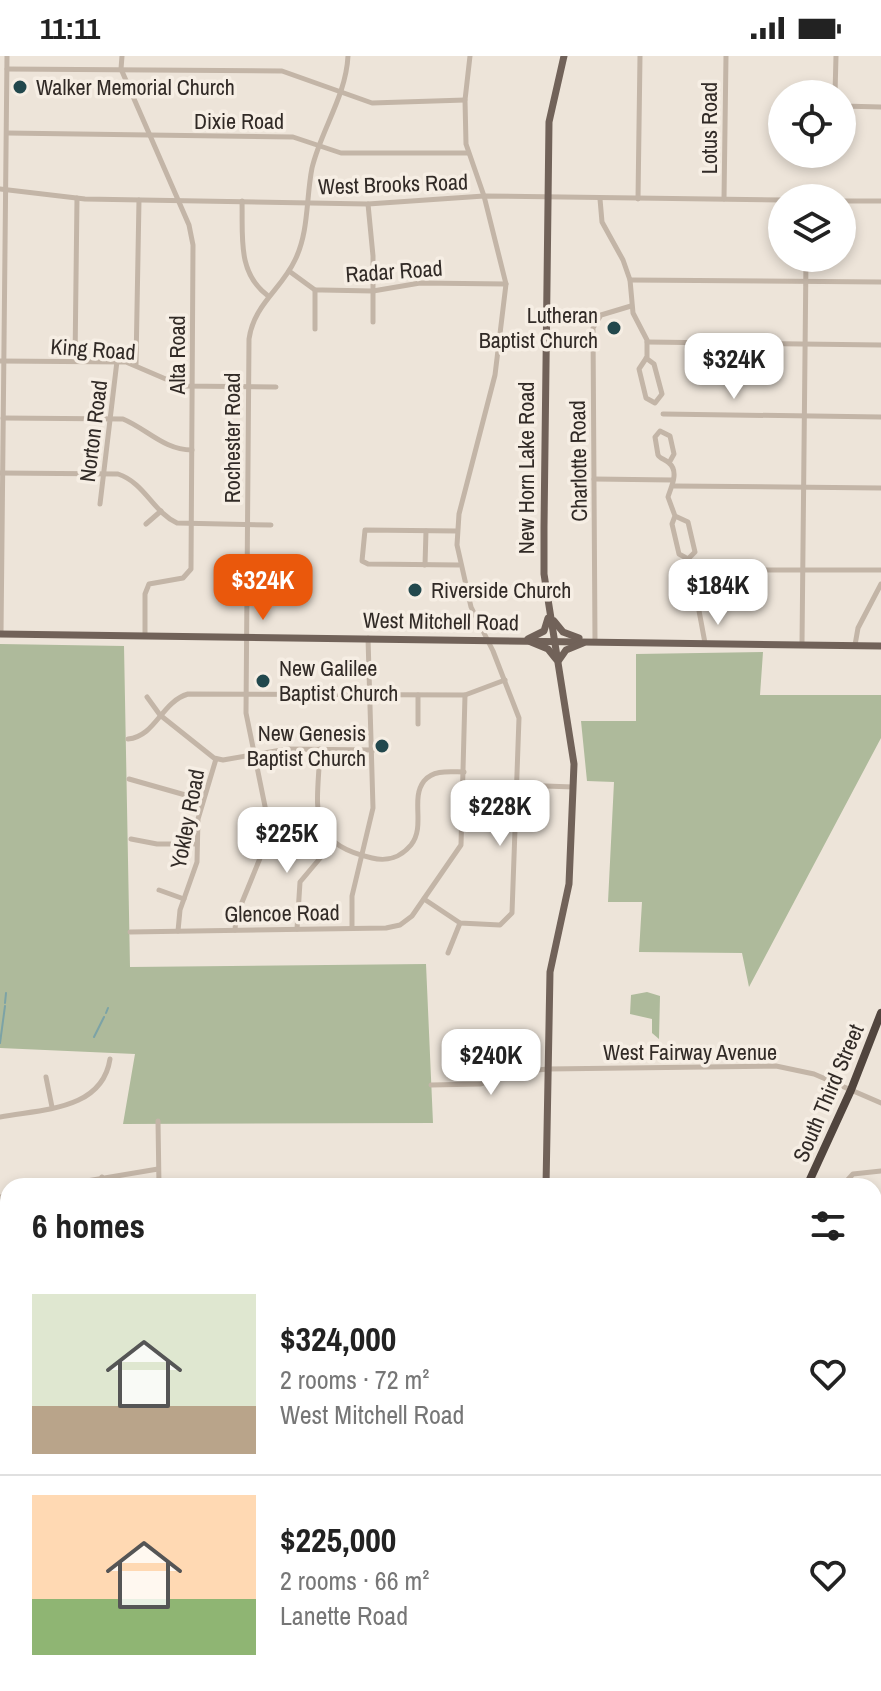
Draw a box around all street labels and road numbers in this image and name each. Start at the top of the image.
street label: Lotus Road [694,82,724,174]
street label: Dixie Road [194,106,284,136]
street label: West Brooks Road [317,166,469,202]
street label: Radar Road [344,253,444,289]
street label: Alta Road [162,315,192,396]
street label: King Road [49,331,137,367]
street label: Rochester Road [217,373,247,503]
street label: Norton Road [72,378,114,484]
street label: New Horn Lake Road [511,382,541,554]
street label: Charlotte Road [562,400,594,522]
street label: West Mitchell Road [363,605,519,637]
street label: Yokley Road [163,767,211,871]
street label: Glencoe Road [224,897,340,929]
street label: South Third Street [785,1019,871,1167]
street label: West Fairway Avenue [603,1037,777,1067]

